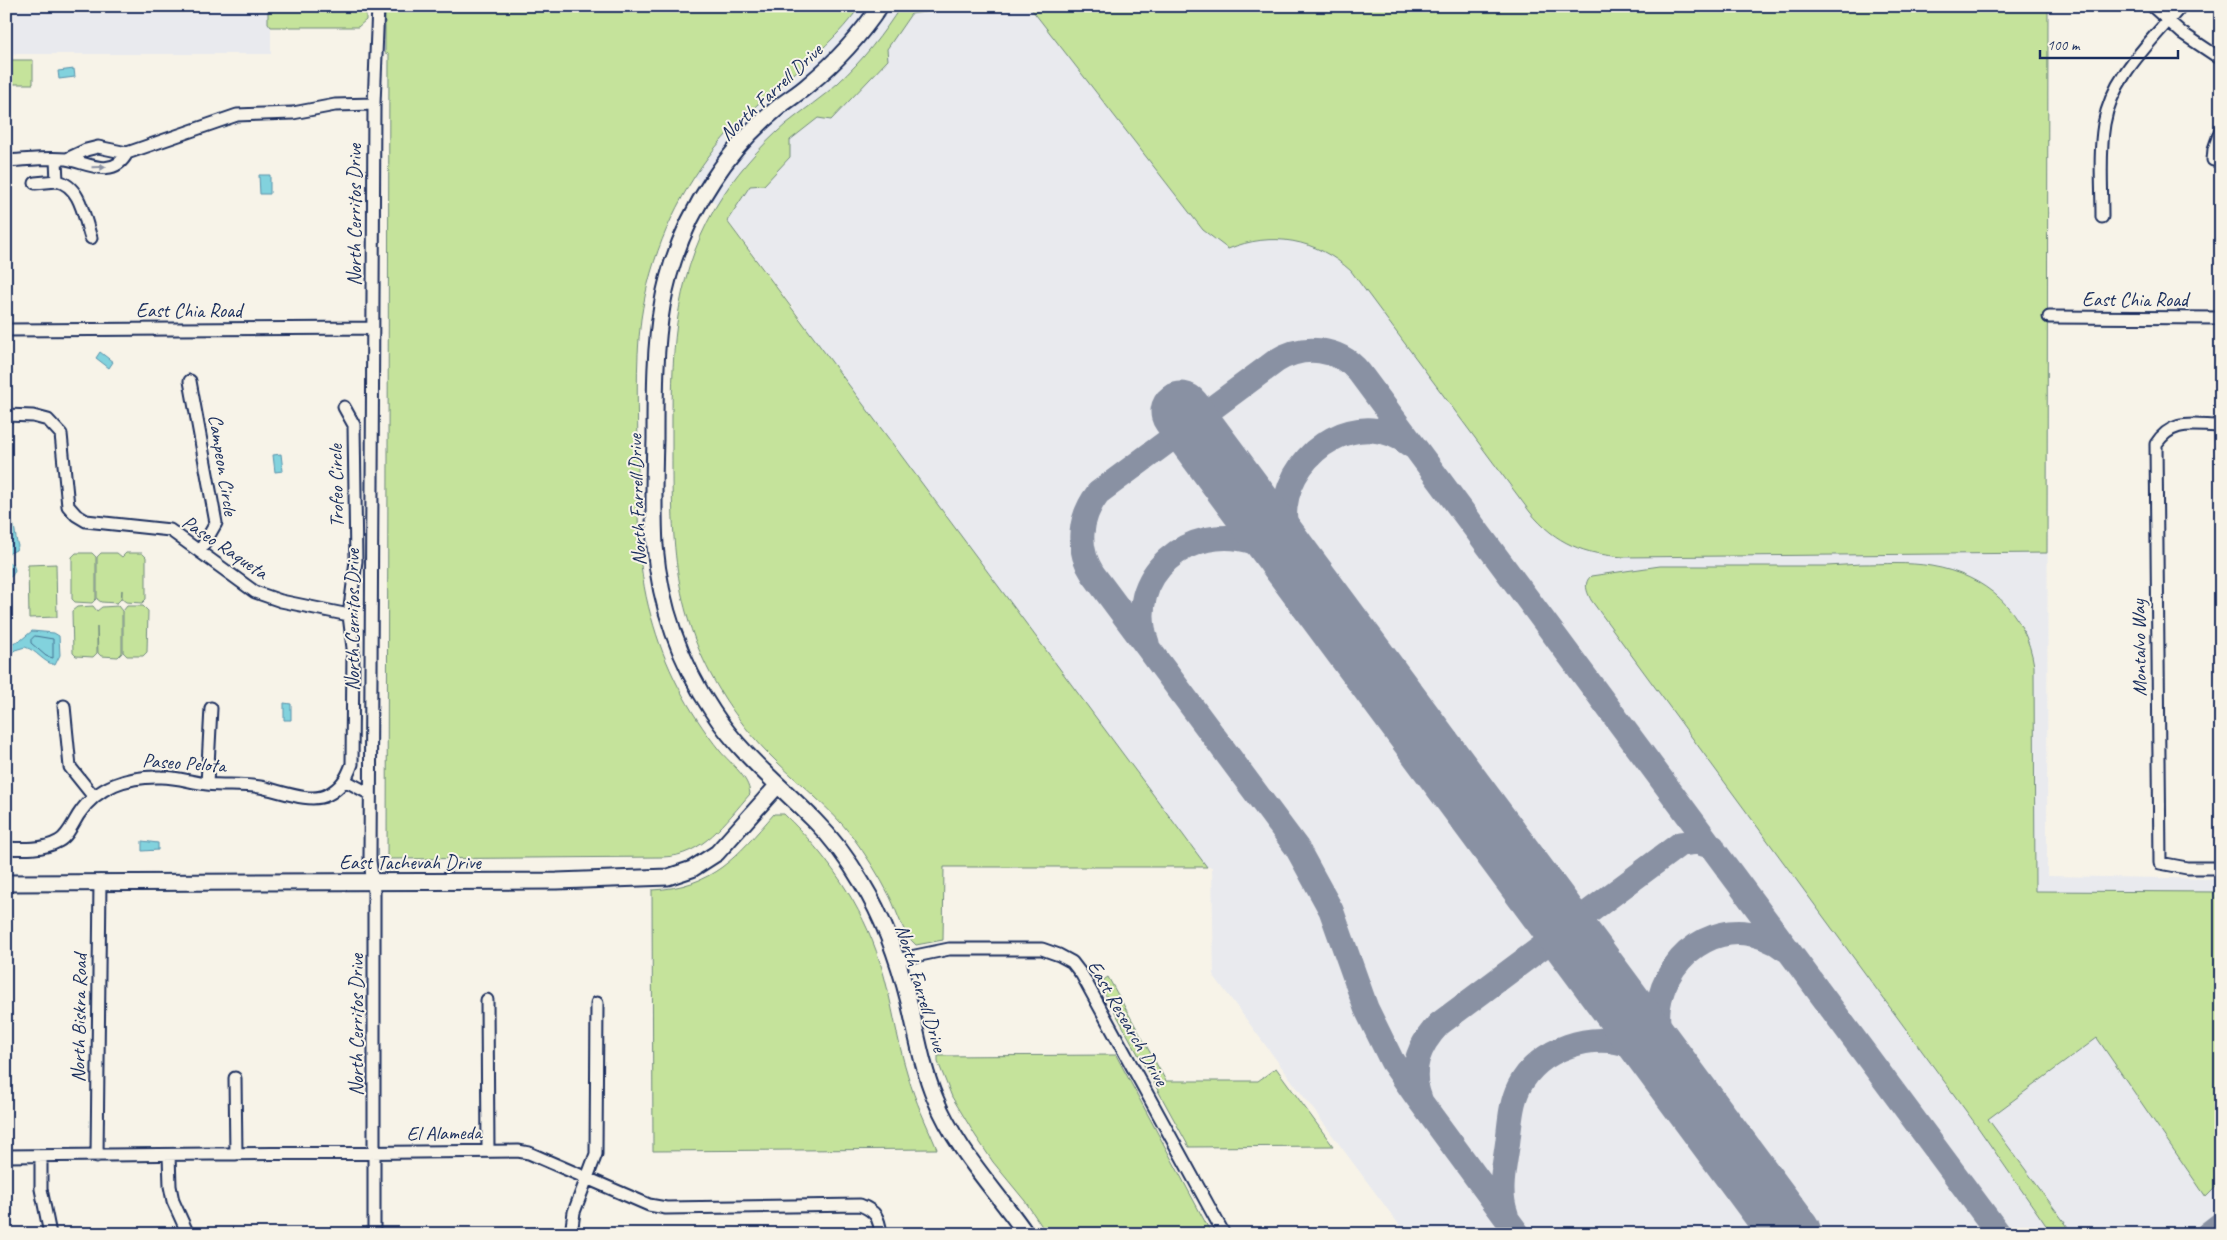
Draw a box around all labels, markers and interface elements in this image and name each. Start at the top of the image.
scale bar [2040,28,2177,60]
text: 100 m [2047,36,2081,55]
street label: North Farrell Drive [714,37,829,146]
street label: North Cerritos Drive [342,142,367,286]
one-way arrow [92,162,108,170]
street label: East Chia Road [2082,287,2191,312]
street label: East Chia Road [136,298,245,323]
street label: Campeon Circle [203,413,244,519]
street label: North Farrell Drive [622,432,652,566]
street label: Trofeo Circle [323,443,349,528]
street label: Paseo Raqueta [177,509,274,585]
street label: North Cerritos Drive [340,547,365,691]
street label: Montalvo Way [2126,598,2152,697]
street label: Paseo Pelota [142,748,228,778]
street label: East Tachevah Drive [339,850,482,875]
street label: North Farrell Drive [890,921,953,1056]
street label: North Biskra Road [65,950,93,1083]
street label: North Cerritos Drive [344,952,369,1096]
street label: East Research Drive [1082,956,1175,1091]
street label: El Alameda [406,1120,483,1146]

